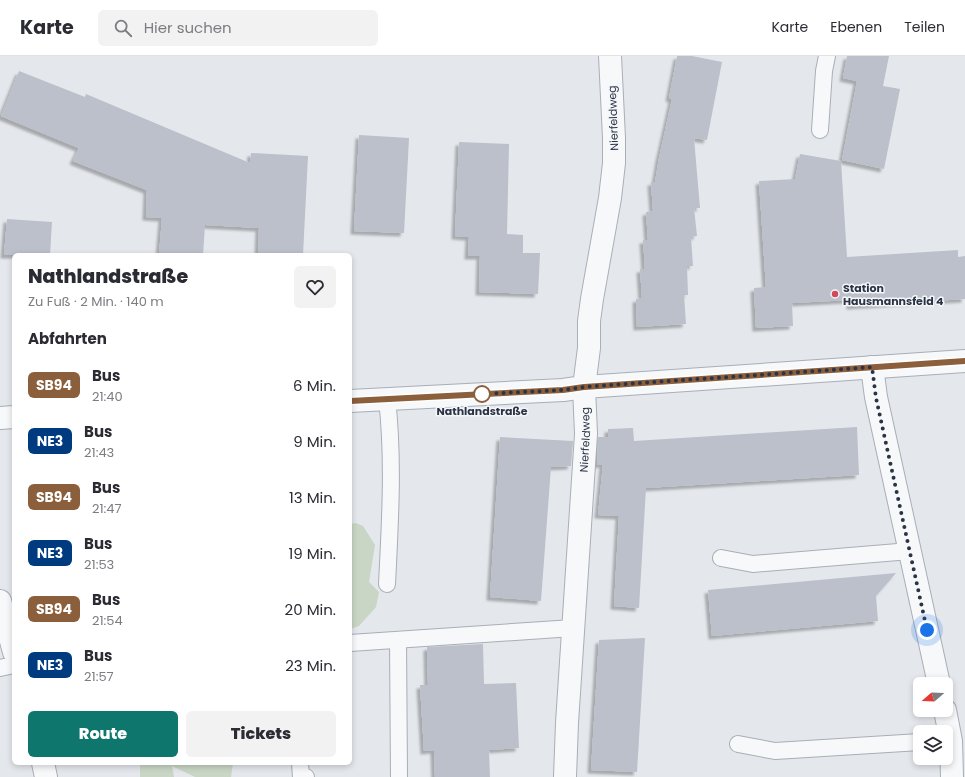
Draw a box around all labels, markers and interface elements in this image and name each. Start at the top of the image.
search box [98,10,378,46]
text: Karte [20,14,74,41]
icon: search [112,17,134,39]
text: Hier suchen [144,17,232,38]
text: Karte [771,17,808,37]
text: Ebenen [830,17,882,37]
text: Teilen [904,17,945,37]
street label: Nierfeldweg [604,85,622,151]
text: Nathlandstraße [28,263,188,290]
button: heart [294,266,336,308]
place label: Station Hausmannsfeld 4 [843,280,944,309]
marker: Station Hausmannsfeld 4 [830,289,840,299]
text: Zu Fuß · 2 Min. · 140 m [28,292,164,311]
text: Abfahrten [28,328,107,349]
text: Bus [92,365,120,386]
text: SB94 [36,375,72,395]
text: 6 Min. [293,375,336,396]
marker: Nathlandstraße [473,385,491,403]
text: 21:40 [92,387,123,406]
place label: Nathlandstraße [436,403,528,419]
street label: Nierfeldweg [576,407,594,473]
text: Bus [84,421,112,442]
text: NE3 [37,431,63,451]
text: 9 Min. [293,431,336,452]
text: 21:43 [84,443,114,462]
text: Bus [92,477,120,498]
text: SB94 [36,487,72,507]
text: 13 Min. [289,487,336,508]
text: 21:47 [92,499,122,518]
text: Bus [84,533,112,554]
text: NE3 [37,543,63,563]
text: 19 Min. [288,543,336,564]
text: 21:53 [84,555,114,574]
text: Bus [92,589,120,610]
text: SB94 [36,599,72,619]
text: 20 Min. [285,599,336,620]
text: 21:54 [92,611,123,630]
your location [917,620,937,640]
text: Bus [84,645,112,666]
text: NE3 [37,655,63,675]
text: 23 Min. [285,655,336,676]
text: 21:57 [84,667,114,686]
north arrow [913,677,953,717]
map controls [913,677,953,765]
button: Route [28,711,178,757]
button: Tickets [186,711,336,757]
button: layers [913,725,953,765]

